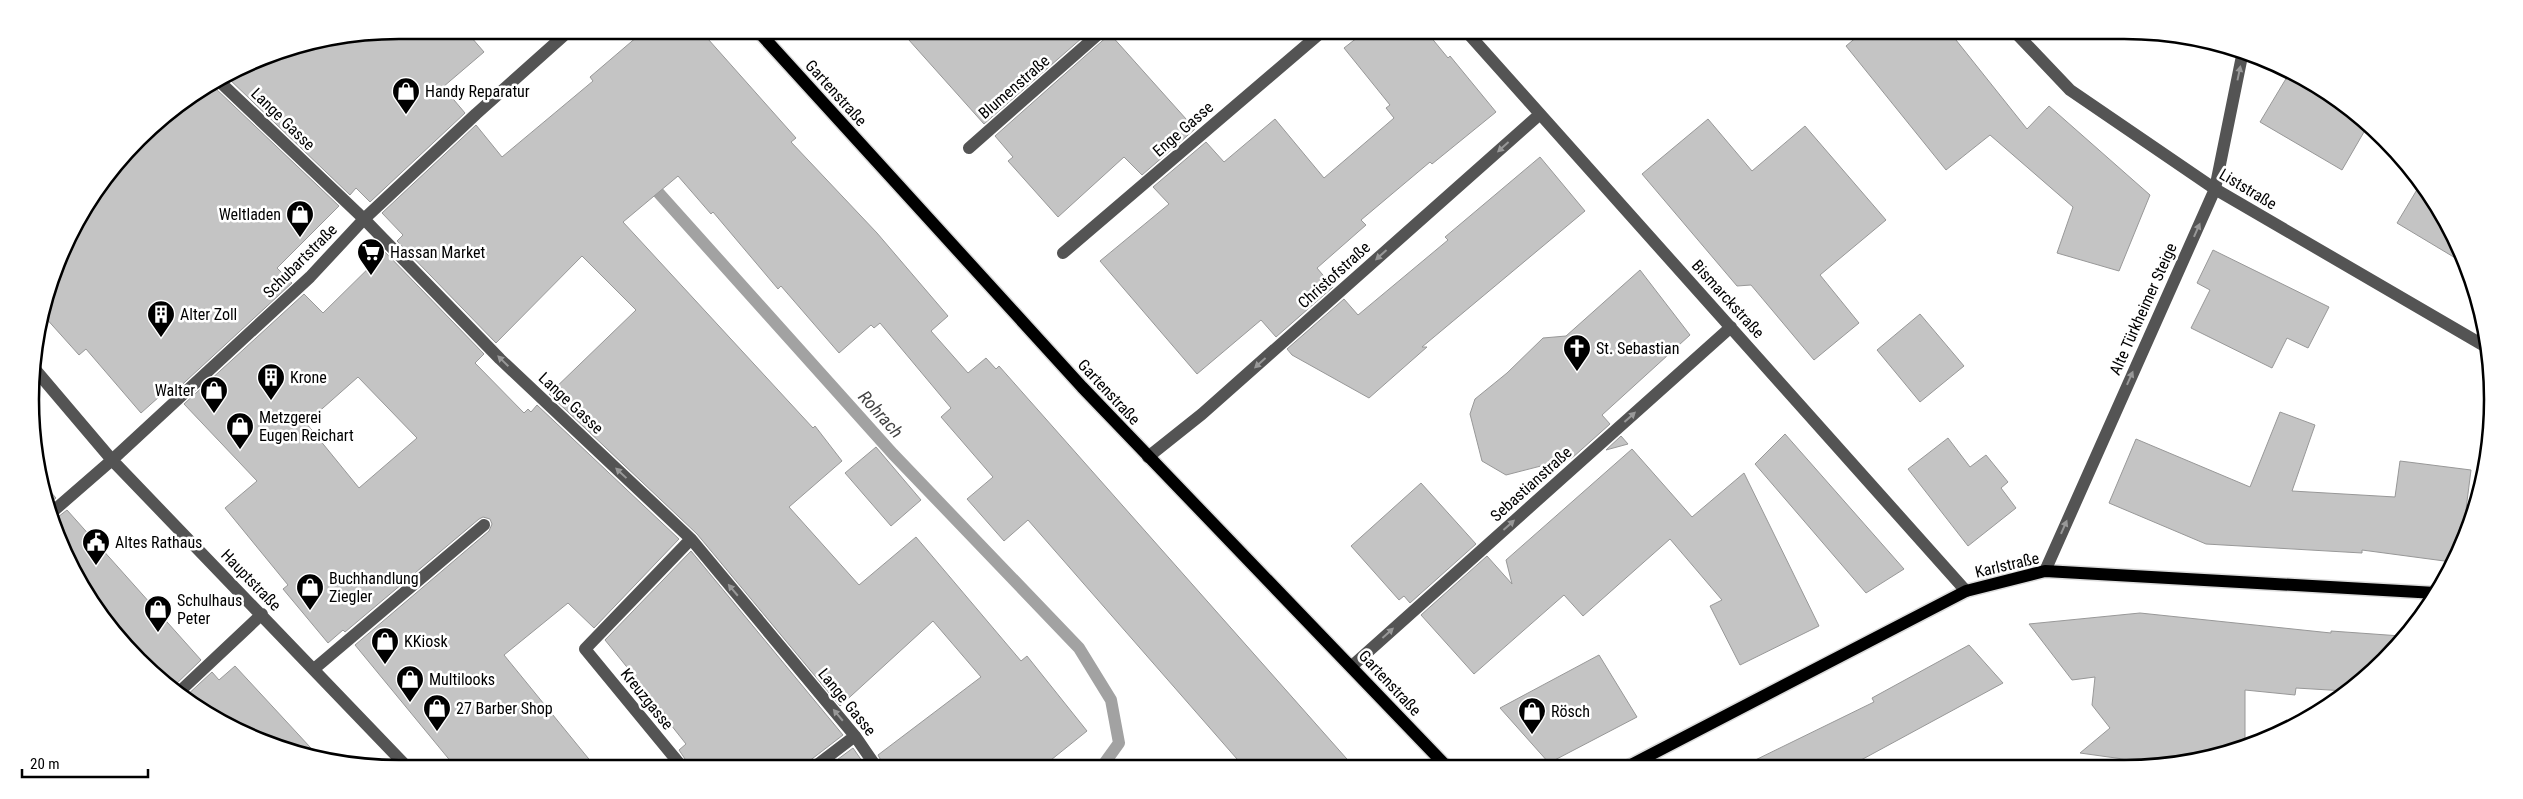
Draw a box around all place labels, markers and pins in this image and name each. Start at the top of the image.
shop icon: Handy Reparatur [391,76,421,115]
place label: Handy Reparatur [425,82,530,101]
shop icon: Weltladen [285,199,315,238]
place label: Weltladen [219,205,281,224]
supermarket icon: Hassan Market [356,237,386,276]
place label: Hassan Market [390,243,485,262]
building icon: Alter Zoll [146,299,176,338]
place label: Alter Zoll [180,305,237,324]
church icon: St. Sebastian [1562,333,1592,372]
place label: St. Sebastian [1596,339,1679,358]
building icon: Krone [256,362,286,401]
place label: Krone [290,368,327,387]
shop icon: Walter [199,375,229,414]
place label: Walter [155,381,195,400]
place label: Metzgerei Eugen Reichart [259,408,354,445]
shop icon: Metzgerei Eugen Reichart [225,411,255,450]
public building icon: Altes Rathaus [81,527,111,566]
place label: Altes Rathaus [115,533,202,552]
place label: Buchhandlung Ziegler [329,569,419,606]
shop icon: Buchhandlung Ziegler [295,572,325,611]
place label: Schulhaus Peter [177,591,242,628]
shop icon: Schulhaus Peter [143,594,173,633]
shop icon: KKiosk [370,626,400,665]
place label: KKiosk [404,632,448,651]
shop icon: Multilooks [395,664,425,703]
place label: Multilooks [429,670,495,689]
shop icon: 27 Barber Shop [422,693,452,732]
shop icon: Rösch [1517,696,1547,735]
place label: 27 Barber Shop [456,699,553,718]
place label: Rösch [1551,702,1590,721]

